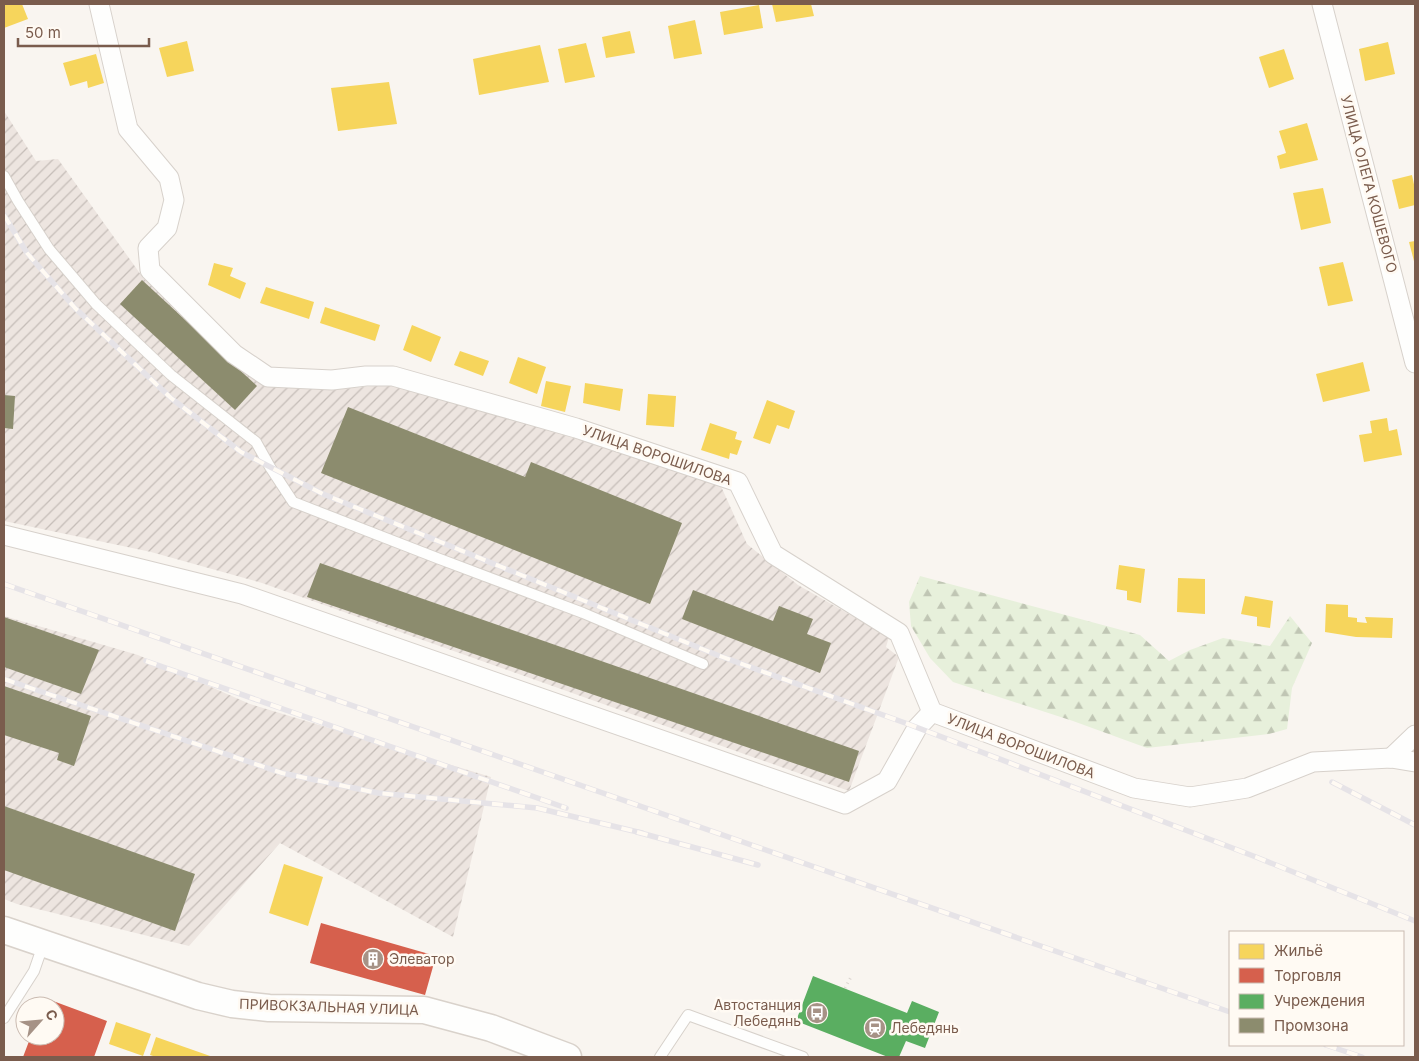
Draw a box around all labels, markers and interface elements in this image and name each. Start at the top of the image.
scale bar [18,15,149,47]
text: 50 m [25,23,61,42]
street label: УЛИЦА ОЛЕГА КОШЕВОГО [1338,93,1401,275]
street label: УЛИЦА ВОРОШИЛОВА [580,421,734,488]
street label: УЛИЦА ВОРОШИЛОВА [945,709,1098,782]
legend [1229,931,1404,1046]
text: Жильё [1274,941,1323,960]
building icon: Элеватор [361,947,385,971]
place label: Элеватор [389,950,454,967]
text: Торговля [1274,966,1341,985]
text: Учреждения [1274,991,1365,1010]
street label: ПРИВОКЗАЛЬНАЯ УЛИЦА [239,995,419,1018]
north arrow [15,996,65,1046]
place label: Автостанция Лебедянь [714,996,801,1029]
bus stop icon: Автостанция Лебедянь [805,1001,829,1025]
text: С [42,1006,62,1023]
station icon: Лебедянь [863,1016,887,1040]
text: Промзона [1274,1016,1349,1035]
place label: Лебедянь [891,1019,959,1036]

